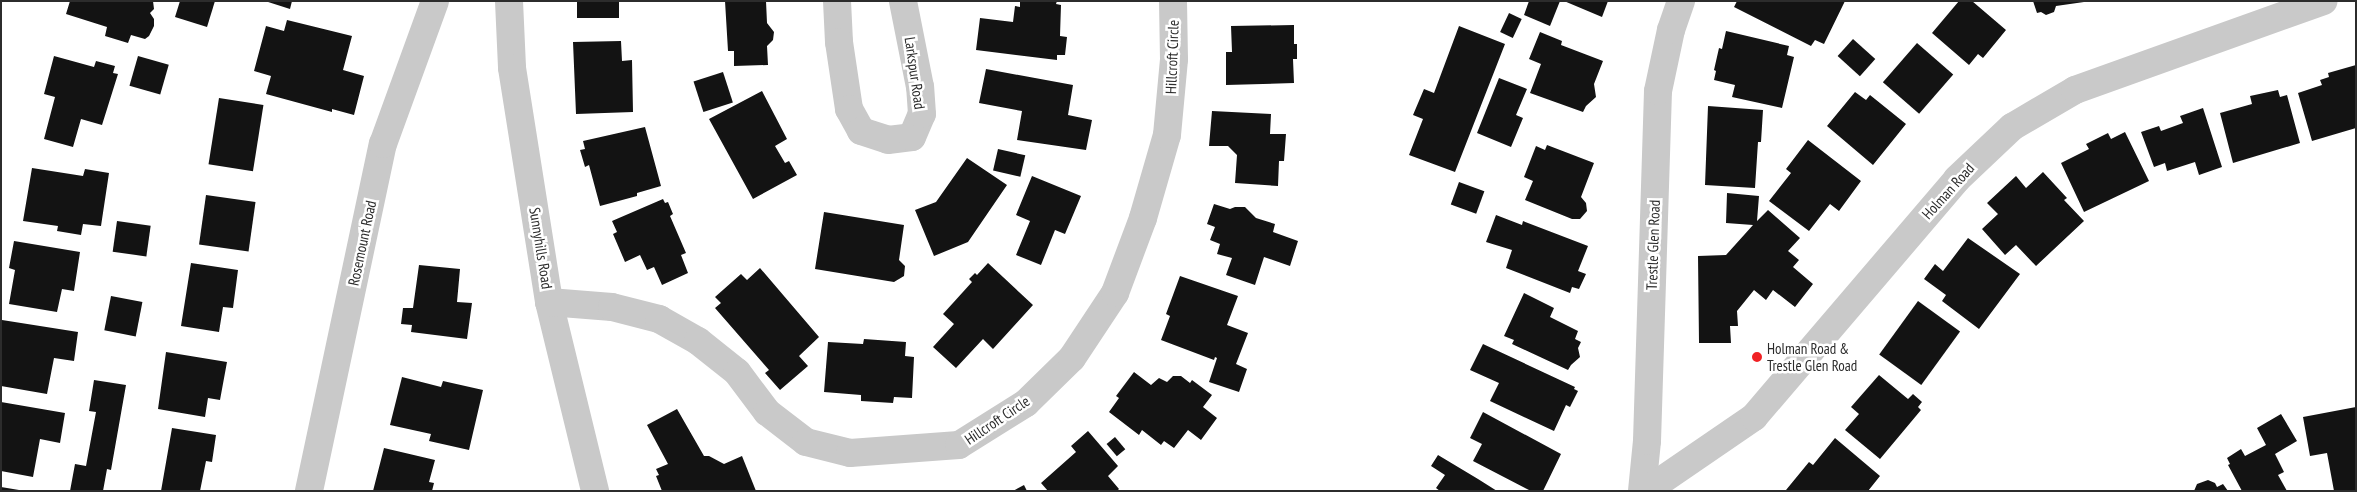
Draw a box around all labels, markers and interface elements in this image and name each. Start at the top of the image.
street label: Hillcroft Circle [1162,20,1182,94]
street label: Larkspur Road [901,36,929,110]
street label: Holman Road [1918,159,1978,223]
street label: Rosemount Road [344,199,380,287]
street label: Trestle Glen Road [1642,200,1664,290]
street label: Sunnyhills Road [526,206,556,290]
place label: Holman Road & Trestle Glen Road [1767,339,1857,374]
marker: Holman Road & Trestle Glen Road [1751,351,1763,363]
street label: Hillcroft Circle [961,392,1033,448]

